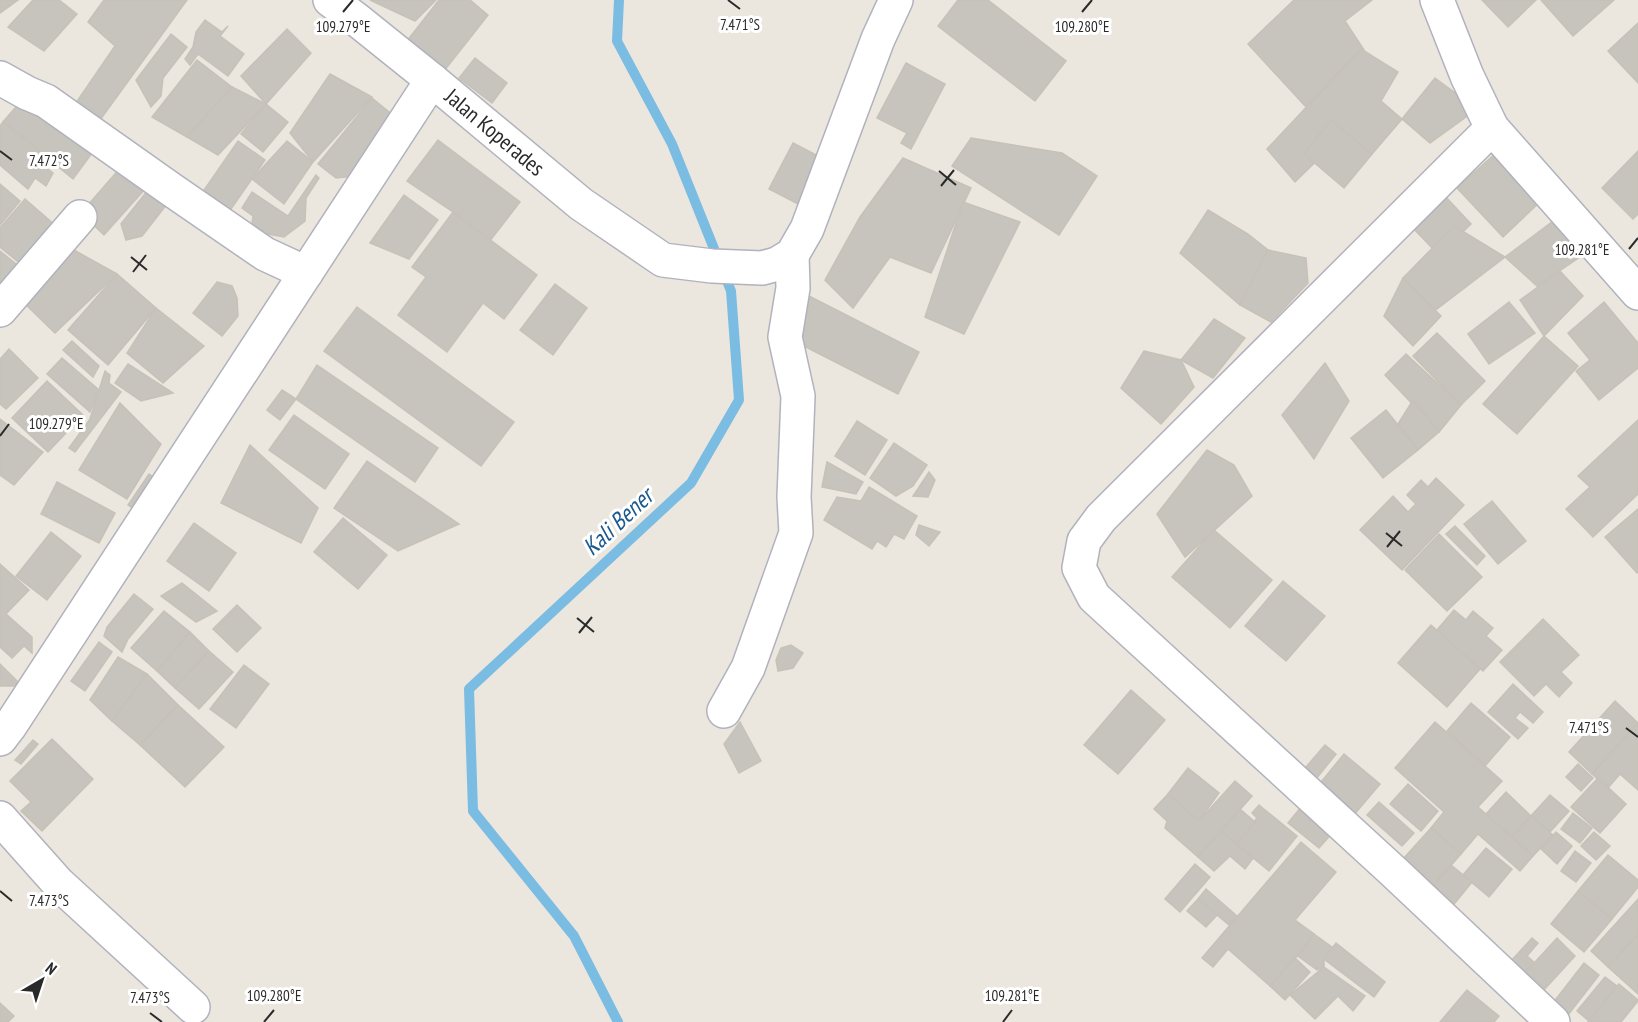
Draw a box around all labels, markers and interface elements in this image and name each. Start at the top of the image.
text: 7.471°S [720,15,760,34]
text: 109.279°E [316,17,370,36]
text: 109.280°E [1055,17,1109,36]
street label: Jalan Koperades [439,82,550,182]
text: 7.472°S [29,151,69,170]
text: 109.281°E [1555,240,1609,259]
text: 109.279°E [29,414,83,433]
water label: Kali Bener [576,479,662,562]
text: 7.471°S [1569,718,1609,737]
text: 7.473°S [29,891,69,910]
north arrow [12,950,72,1010]
text: N [42,958,61,979]
text: 109.280°E [247,986,301,1005]
text: 109.281°E [985,986,1039,1005]
text: 7.473°S [130,988,170,1007]

